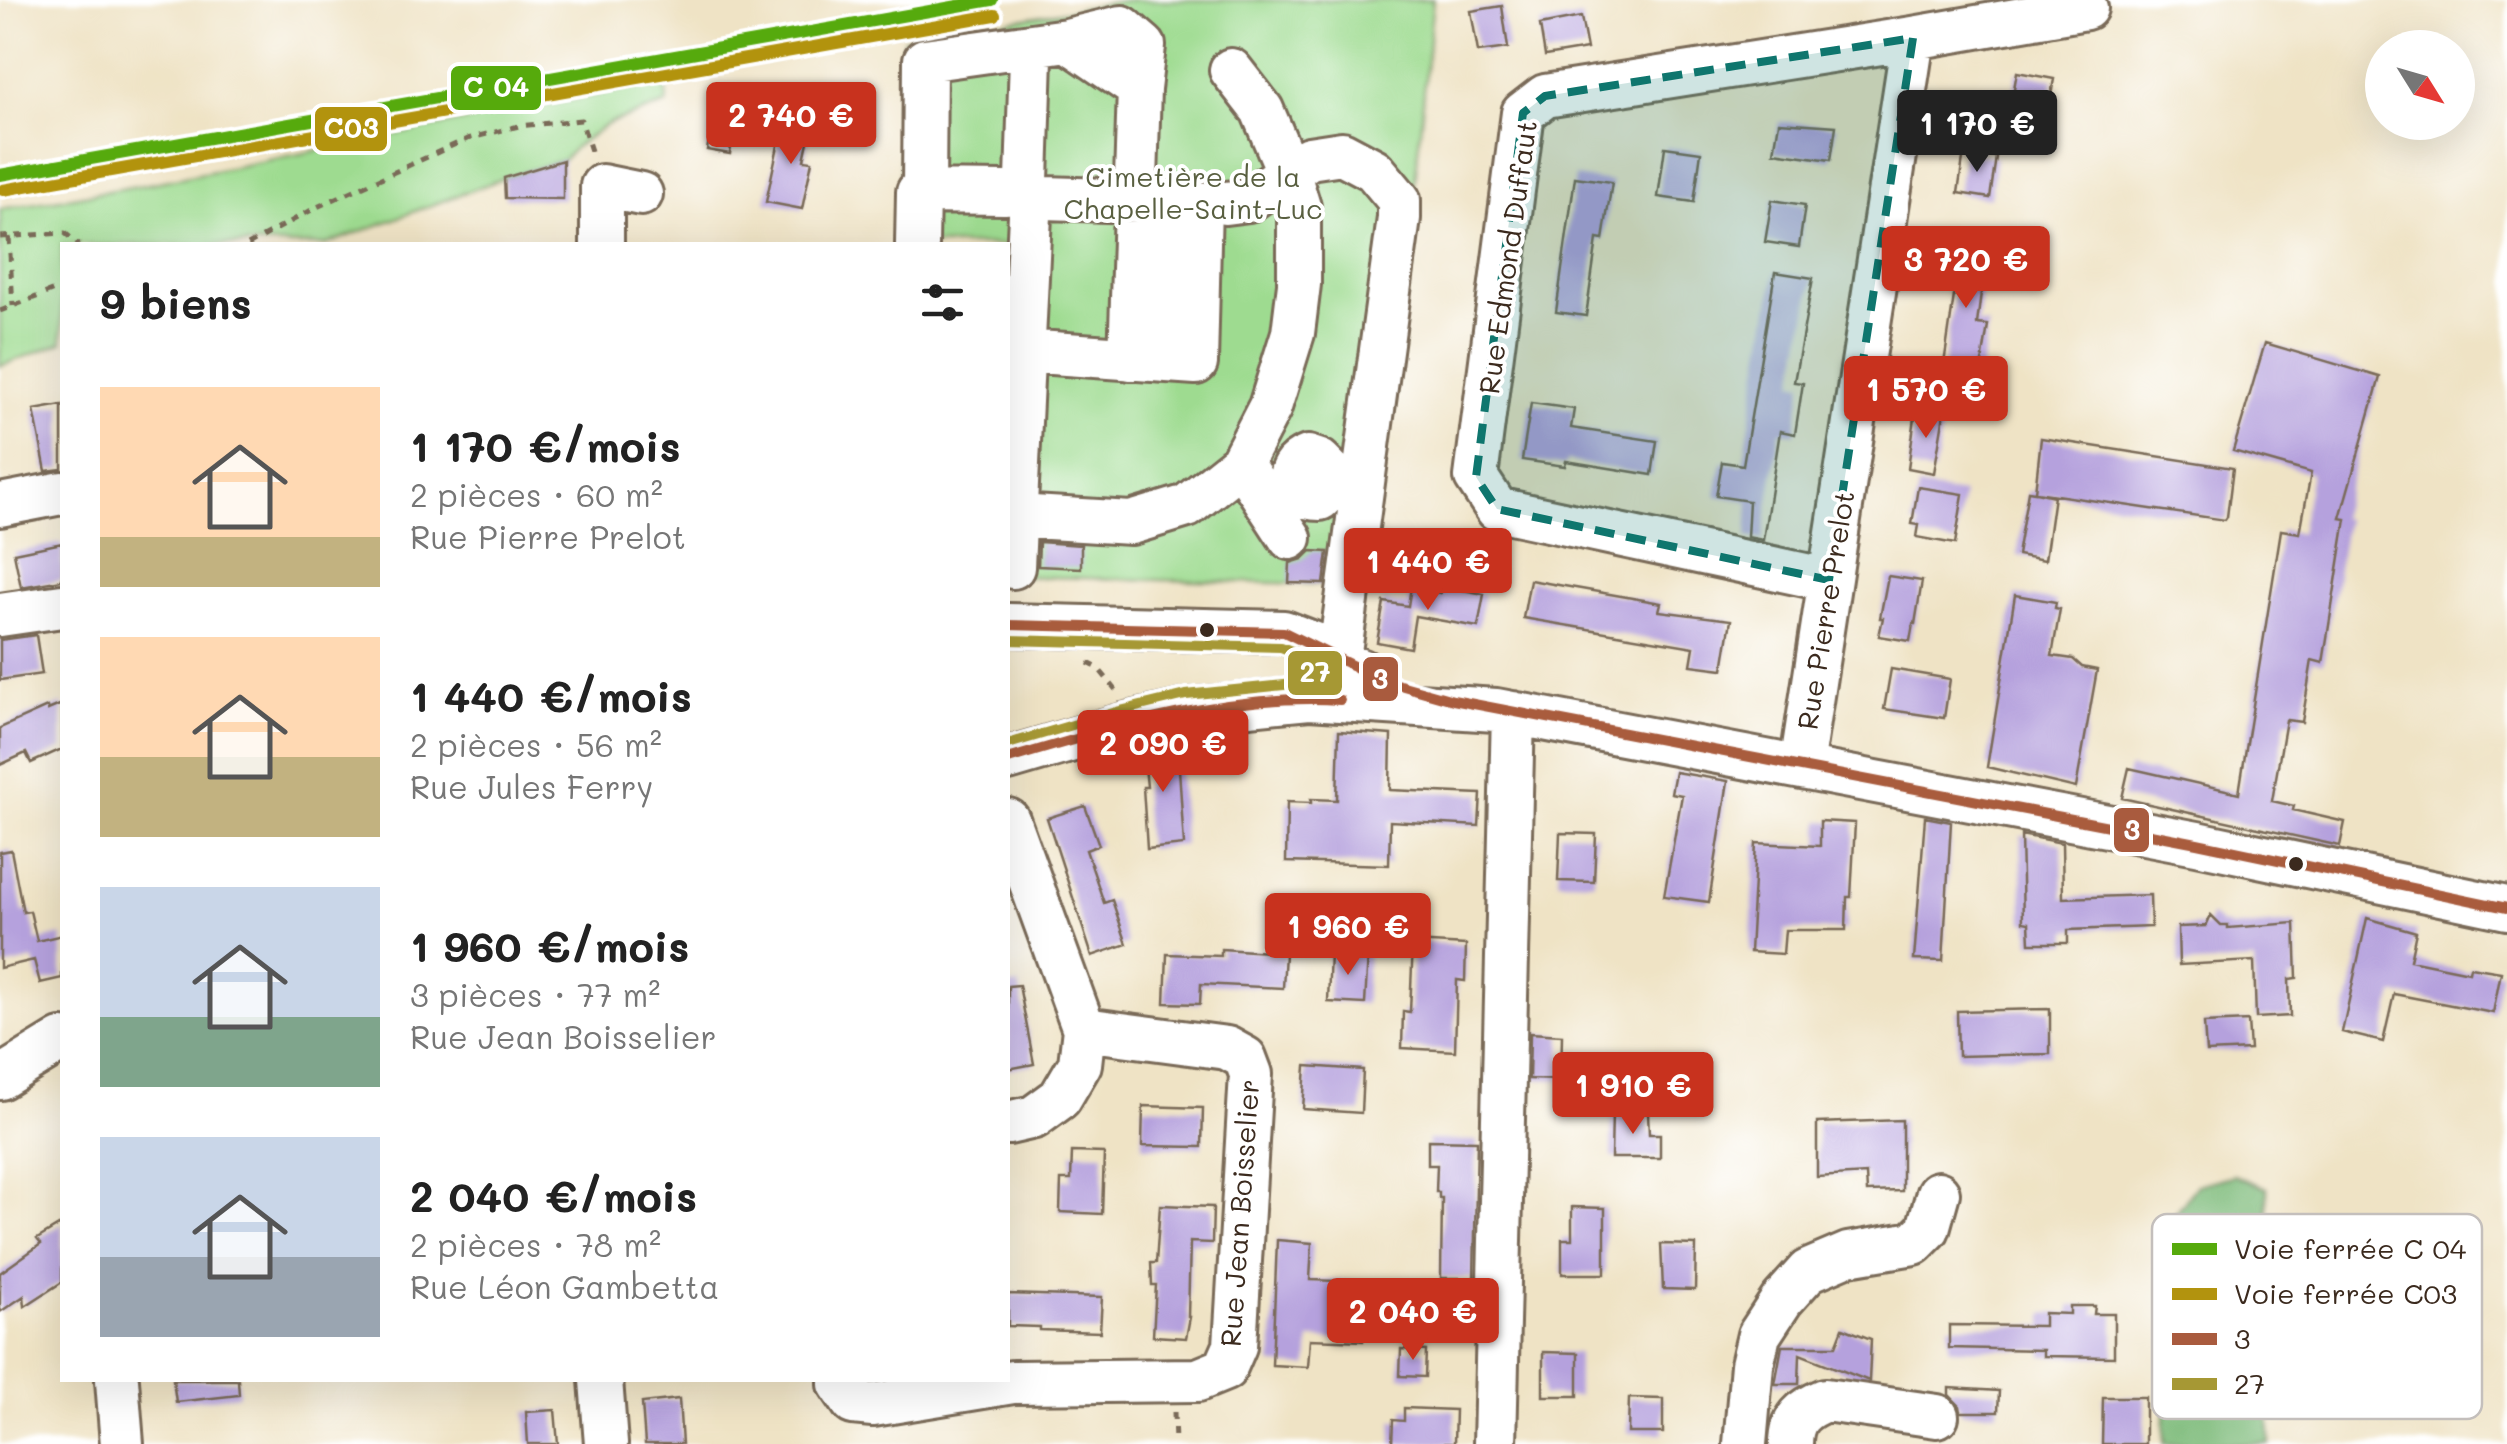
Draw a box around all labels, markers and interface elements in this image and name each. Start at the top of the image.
north arrow [2365,30,2475,140]
map controls [2365,30,2475,140]
line badge: C 04 [449,64,543,112]
text: C 04 [463,68,530,104]
pin: 2 740 € [699,82,883,167]
pin: 1 170 € [1885,90,2069,175]
text: 2 740 € [728,93,854,135]
text: 1 170 € [1919,101,2035,143]
line badge: C03 [313,105,389,153]
text: C03 [323,109,379,145]
street label: Rue Edmond Duffaut [1470,118,1544,396]
park label: Cimetière de la Chapelle-Saint-Luc [1064,158,1322,226]
pin: 3 720 € [1874,226,2058,311]
text: 3 720 € [1904,237,2028,279]
text: 9 biens [100,275,252,330]
icon: filters [915,275,970,330]
pin: 1 570 € [1834,356,2018,441]
text: 1 570 € [1866,367,1986,409]
text: 1 170 €/mois [410,418,681,473]
icon: home [180,427,300,547]
text: 2 pièces · 60 m² [410,473,663,515]
street label: Rue Pierre Prelot [1788,488,1862,732]
text: Rue Pierre Prelot [410,515,686,557]
pin: 1 440 € [1336,528,1520,613]
text: 1 440 € [1366,539,1490,581]
unlabelled marker [1197,620,1217,640]
line badge: 27 [1286,649,1344,697]
text: 27 [1299,653,1331,689]
line badge: 3 [1361,655,1400,703]
text: 3 [1372,660,1388,696]
text: 1 440 €/mois [410,668,692,723]
icon: home [180,677,300,797]
pin: 2 090 € [1071,710,1255,795]
text: 2 090 € [1099,721,1227,763]
text: 2 pièces · 56 m² [410,723,662,765]
text: Rue Jules Ferry [410,765,653,807]
line badge: 3 [2112,806,2151,854]
text: 3 [2124,811,2140,847]
unlabelled marker [2286,854,2306,874]
pin: 1 960 € [1256,893,1440,978]
text: 1 960 € [1287,904,1409,946]
text: 1 960 €/mois [410,918,689,973]
icon: home [180,927,300,1047]
text: 3 pièces · 77 m² [410,973,660,1015]
text: Rue Jean Boisselier [410,1015,717,1057]
pin: 1 910 € [1541,1052,1725,1137]
text: 1 910 € [1574,1063,1692,1105]
street label: Rue Jean Boisselier [1212,1078,1266,1348]
text: 2 040 €/mois [410,1168,697,1223]
icon: home [180,1177,300,1297]
legend [2152,1214,2482,1419]
text: 2 pièces · 78 m² [410,1223,661,1265]
text: Voie ferrée C 04 [2234,1230,2467,1266]
text: Rue Léon Gambetta [410,1265,719,1307]
text: Voie ferrée C03 [2234,1275,2457,1311]
pin: 2 040 € [1321,1278,1505,1363]
text: 2 040 € [1349,1289,1477,1331]
text: 3 [2234,1320,2250,1356]
text: 27 [2234,1365,2265,1401]

